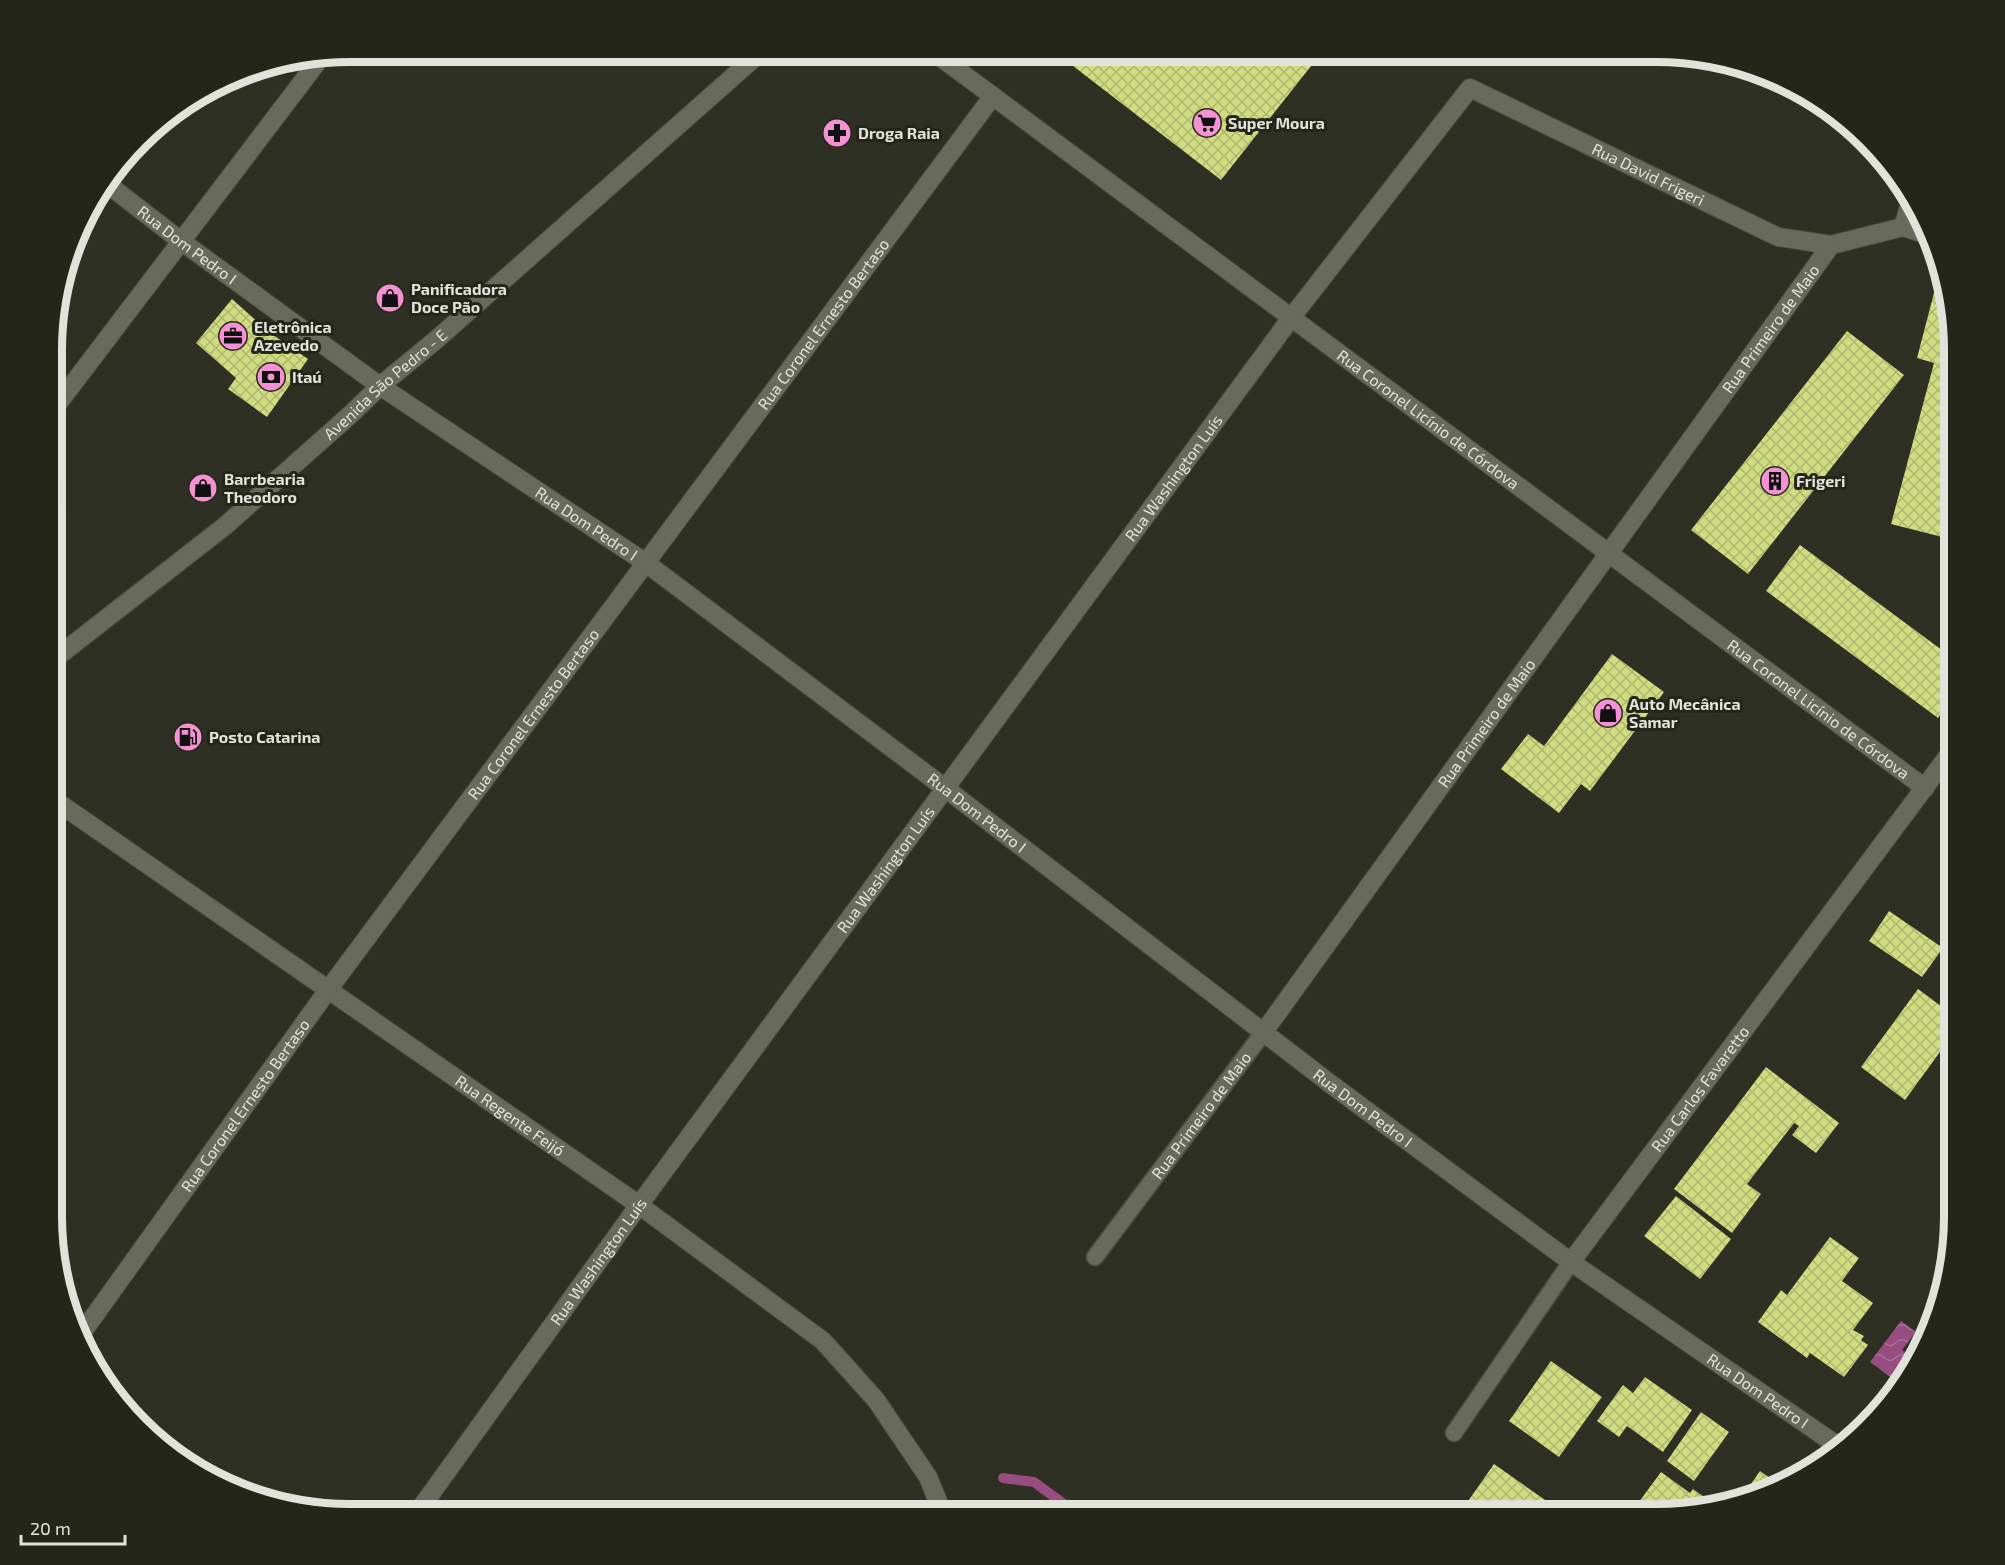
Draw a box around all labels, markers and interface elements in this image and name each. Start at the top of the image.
supermarket icon: Super Moura [1191,107,1223,139]
place label: Super Moura [1228,113,1325,132]
pharmacy icon: Droga Raia [821,117,853,149]
place label: Droga Raia [858,123,940,142]
street label: Rua David Frigeri [1589,139,1708,209]
street label: Rua Dom Pedro I [134,201,241,288]
street label: Rua Coronel Ernesto Bertaso [753,235,893,413]
street label: Rua Primeiro de Maio [1717,261,1823,397]
place label: Panificadora Doce Pão [411,279,507,316]
shop icon: Panificadora Doce Pão [374,282,406,314]
place label: Eletrônica Azevedo [254,317,332,354]
office icon: Eletrônica Azevedo [217,320,249,352]
street label: Avenida São Pedro - E [319,325,450,443]
street label: Rua Coronel Licínio de Córdova [1334,345,1523,493]
bank icon: Itaú [255,361,287,393]
place label: Itaú [292,367,322,386]
street label: Rua Washington Luís [1120,411,1226,545]
building icon: Frigeri [1759,465,1791,497]
place label: Barrbearia Theodoro [224,469,305,506]
place label: Frigeri [1796,471,1845,490]
shop icon: Barrbearia Theodoro [187,472,219,504]
street label: Rua Dom Pedro I [532,482,642,564]
street label: Rua Coronel Ernesto Bertaso [463,625,603,803]
street label: Rua Coronel Licínio de Córdova [1724,635,1914,782]
street label: Rua Primeiro de Maio [1433,655,1539,791]
place label: Auto Mecânica Samar [1629,694,1741,731]
shop icon: Auto Mecânica Samar [1592,697,1624,729]
fuel station icon: Posto Catarina [172,721,204,753]
place label: Posto Catarina [209,727,320,746]
street label: Rua Dom Pedro I [924,768,1030,856]
street label: Rua Washington Luís [832,802,938,936]
street label: Rua Coronel Ernesto Bertaso [176,1015,313,1195]
street label: Rua Carlos Favaretto [1647,1022,1753,1155]
street label: Rua Primeiro de Maio [1147,1048,1255,1182]
street label: Rua Dom Pedro I [1310,1064,1417,1151]
street label: Rua Regente Feijó [452,1071,569,1160]
street label: Rua Washington Luís [546,1194,650,1329]
street label: Rua Dom Pedro I [1704,1349,1813,1432]
scale bar [21,1508,124,1546]
text: 20 m [30,1517,71,1539]

